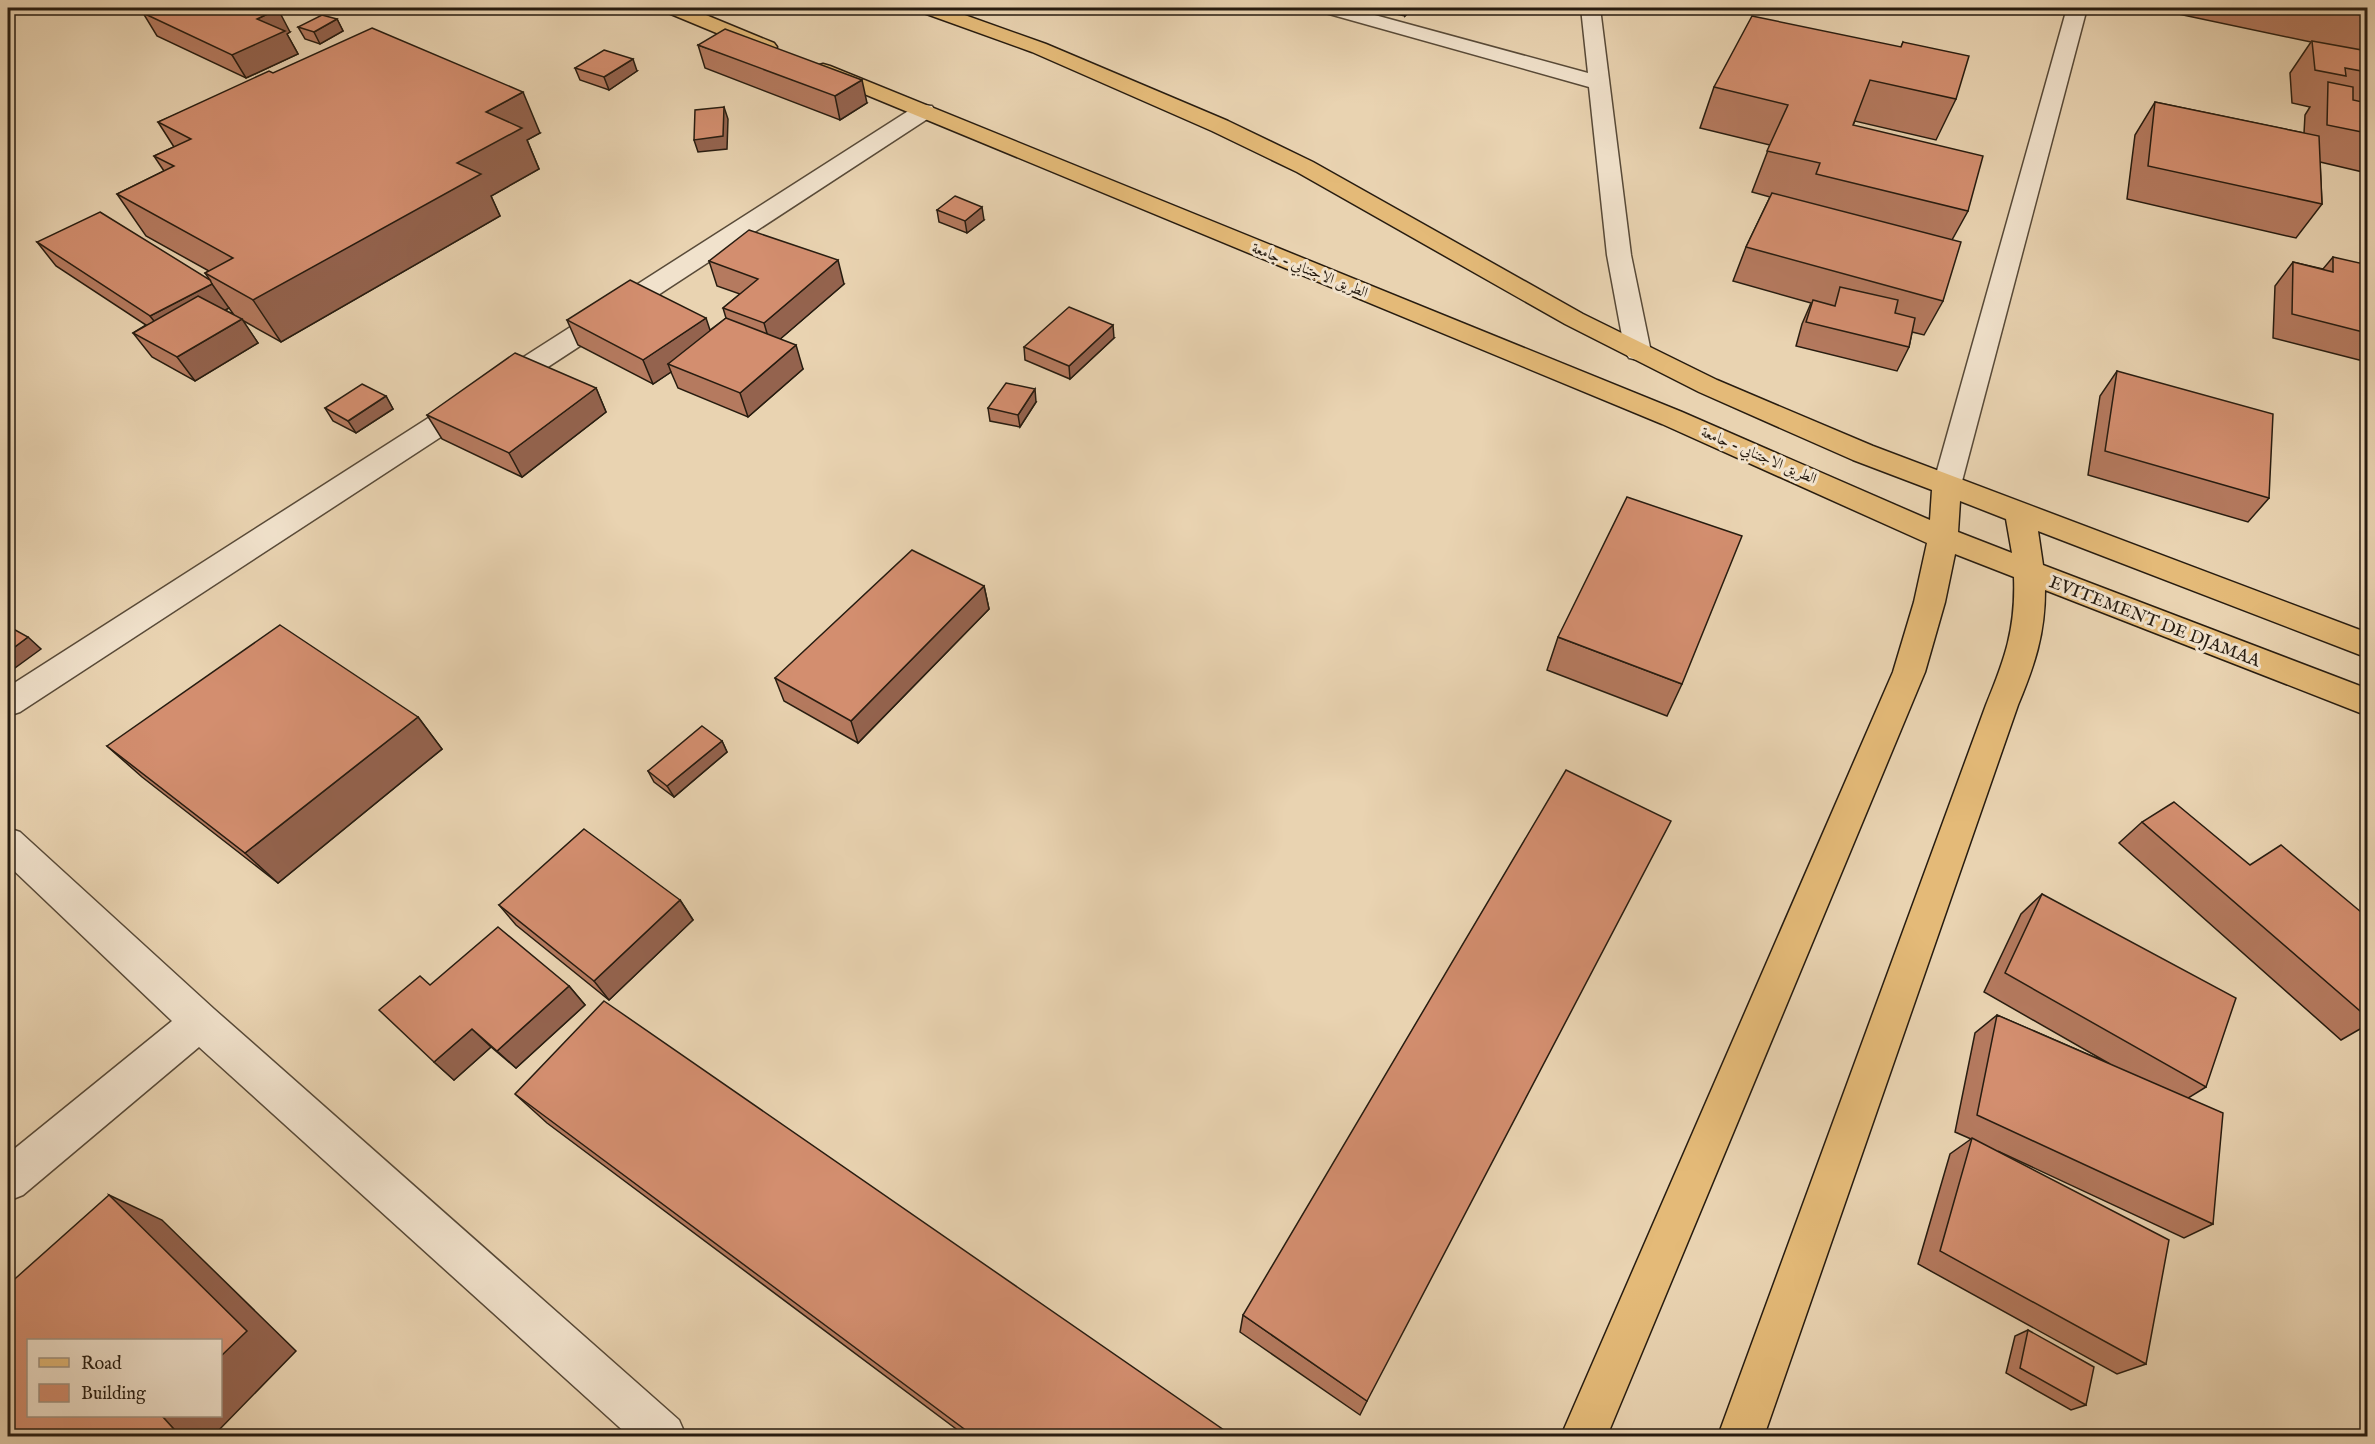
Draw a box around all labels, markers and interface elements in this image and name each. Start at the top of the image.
street label: الطريق الاجتنابي - جامعة [1248,238,1371,304]
street label: الطريق الاجتنابي - جامعة [1697,423,1820,490]
street label: EVITEMENT DE DJAMAA [2046,571,2264,674]
legend [27,1339,222,1417]
text: Road [81,1353,122,1376]
text: Building [81,1383,146,1406]

